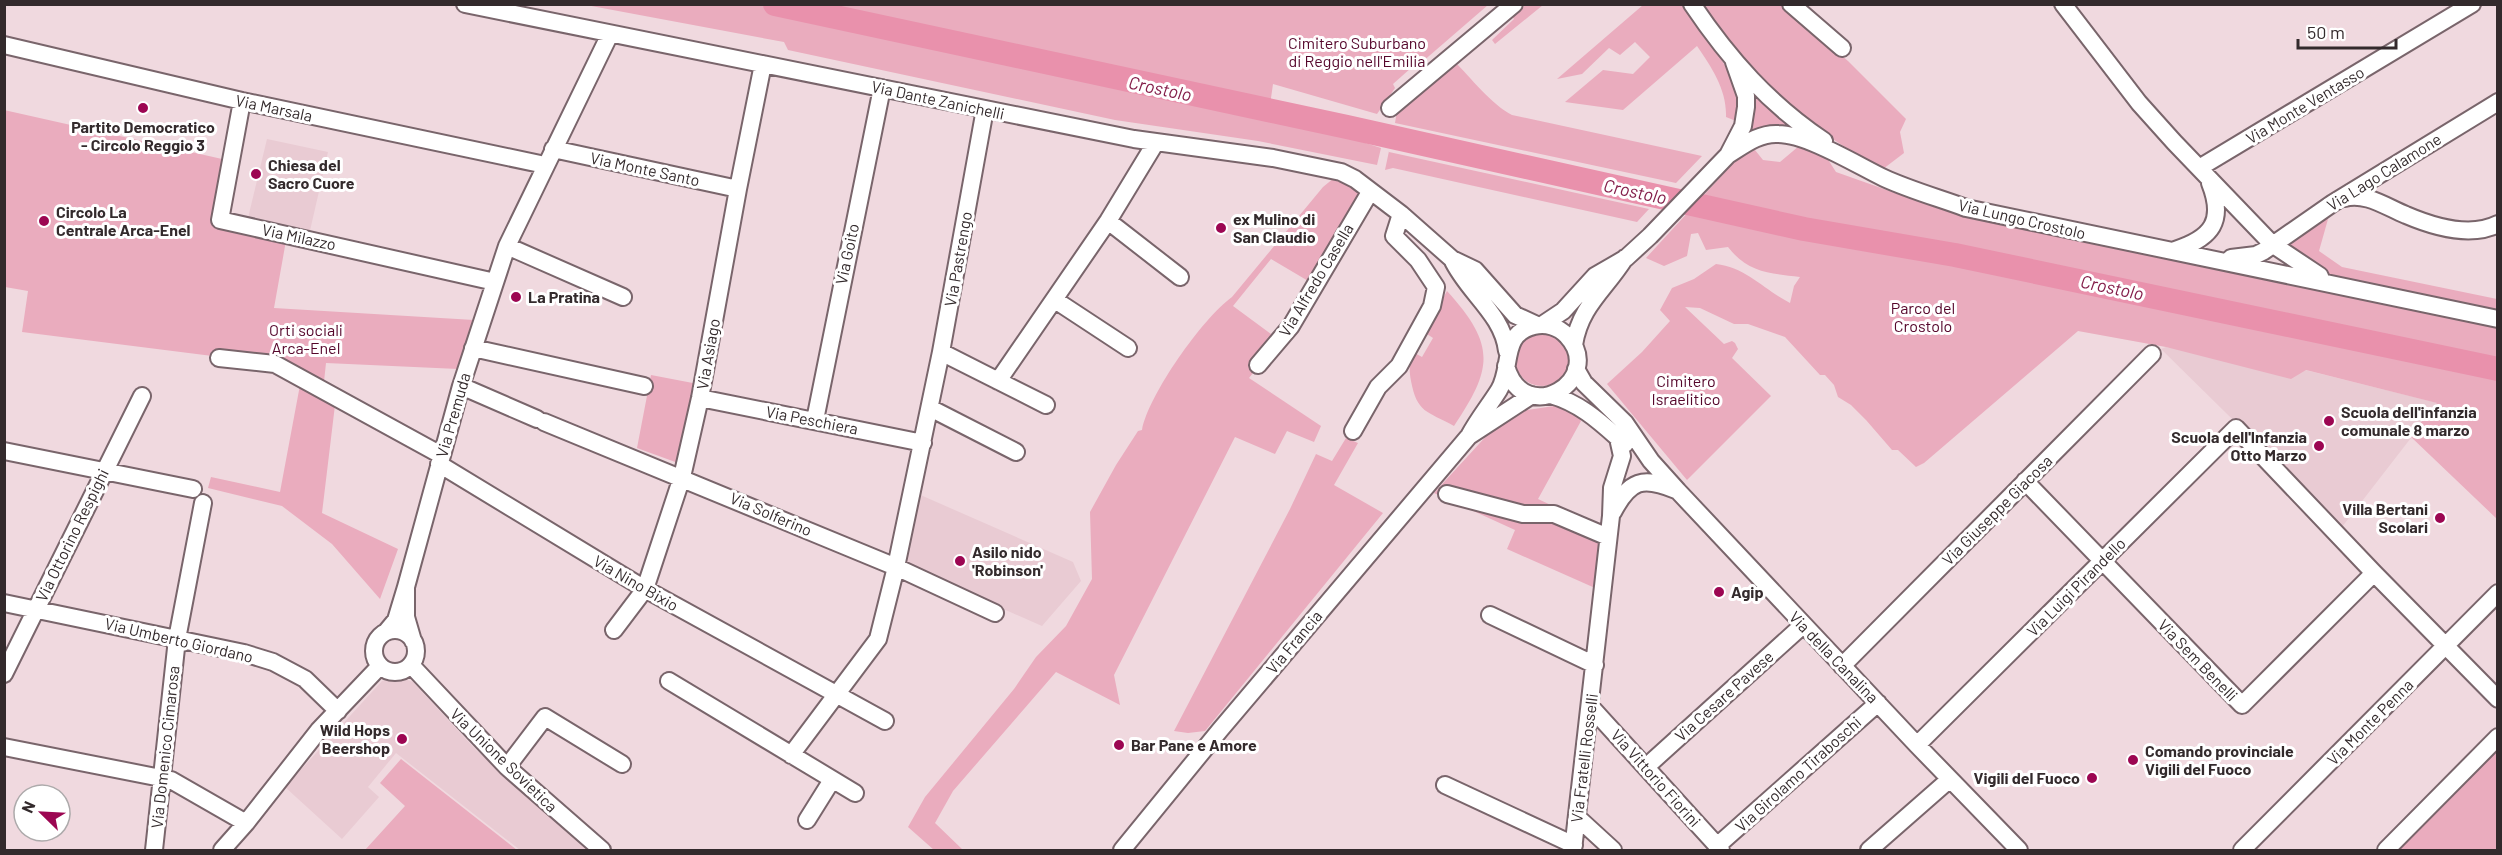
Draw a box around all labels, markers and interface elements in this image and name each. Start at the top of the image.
scale bar [2298,12,2396,50]
text: 50 m [2307,21,2345,43]
park label: Cimitero Suburbano di Reggio nell'Emilia [1288,33,1426,70]
street label: Via Monte Ventasso [2242,62,2367,147]
water label: Crostolo [1127,71,1194,105]
street label: Via Dante Zanichelli [870,76,1006,123]
street label: Via Marsala [234,90,314,125]
marker: Partito Democratico - Circolo Reggio 3 [136,101,150,115]
place label: Partito Democratico - Circolo Reggio 3 [71,117,215,154]
street label: Via Lago Calamone [2323,129,2444,214]
street label: Via Monte Santo [589,148,702,189]
place label: Chiesa del Sacro Cuore [268,155,355,192]
marker: Chiesa del Sacro Cuore [249,167,263,181]
water label: Crostolo [1602,174,1669,208]
street label: Via Lungo Crostolo [1957,195,2088,242]
place label: Circolo La Centrale Arca-Enel [56,202,191,239]
place label: ex Mulino di San Claudio [1233,209,1316,246]
street label: Via Pastrengo [940,210,975,308]
marker: Circolo La Centrale Arca-Enel [37,214,51,228]
street label: Via Milazzo [260,219,338,254]
street label: Via Alfredo Casella [1274,220,1357,340]
marker: ex Mulino di San Claudio [1214,221,1228,235]
street label: Via Goito [831,222,862,286]
water label: Crostolo [2079,270,2146,304]
place label: La Pratina [528,287,600,306]
marker: La Pratina [509,290,523,304]
park label: Parco del Crostolo [1891,298,1955,335]
street label: Via Asiago [692,317,723,391]
park label: Orti sociali Arca-Enel [269,320,343,357]
street label: Via Premuda [431,370,474,459]
park label: Cimitero Israelitico [1652,371,1721,408]
street label: Via Peschiera [764,401,860,438]
place label: Scuola dell'infanzia comunale 8 marzo [2341,402,2477,439]
marker: Scuola dell'infanzia comunale 8 marzo [2322,414,2336,428]
place label: Scuola dell'Infanzia Otto Marzo [2171,427,2307,464]
marker: Scuola dell'Infanzia Otto Marzo [2312,439,2326,453]
street label: Via Giuseppe Giacosa [1938,451,2056,569]
street label: Via Ottorino Respighi [31,465,112,604]
street label: Via Solferino [727,488,815,539]
place label: Villa Bertani Scolari [2342,499,2428,536]
marker: Villa Bertani Scolari [2433,511,2447,525]
street label: Via Luigi Pirandello [2022,533,2129,640]
place label: Asilo nido 'Robinson' [972,542,1043,579]
street label: Via Nino Bixio [590,551,682,614]
marker: Asilo nido 'Robinson' [953,554,967,568]
place label: Agip [1731,582,1763,601]
marker: Agip [1712,585,1726,599]
street label: Via Francia [1262,606,1326,677]
street label: Via della Canalina [1786,607,1883,706]
street label: Via Umberto Giordano [103,613,255,666]
street label: Via Sem Benelli [2155,615,2242,704]
street label: Via Cesare Pavese [1671,646,1777,745]
street label: Via Domenico Cimarosa [147,665,182,829]
street label: Via Monte Penna [2323,675,2417,769]
street label: Via Fratelli Rosselli [1566,692,1601,824]
street label: Via Unione Sovietica [447,704,562,816]
street label: Via Girolamo Tiraboschi [1731,712,1865,835]
place label: Wild Hops Beershop [320,720,390,757]
street label: Via Vittorio Fiorini [1608,725,1705,830]
marker: Wild Hops Beershop [395,732,409,746]
place label: Bar Pane e Amore [1131,735,1257,754]
marker: Bar Pane e Amore [1112,738,1126,752]
place label: Comando provinciale Vigili del Fuoco [2145,741,2294,778]
marker: Comando provinciale Vigili del Fuoco [2126,753,2140,767]
place label: Vigili del Fuoco [1973,768,2080,787]
marker: Vigili del Fuoco [2085,771,2099,785]
north arrow [12,783,72,843]
text: N [17,798,39,815]

